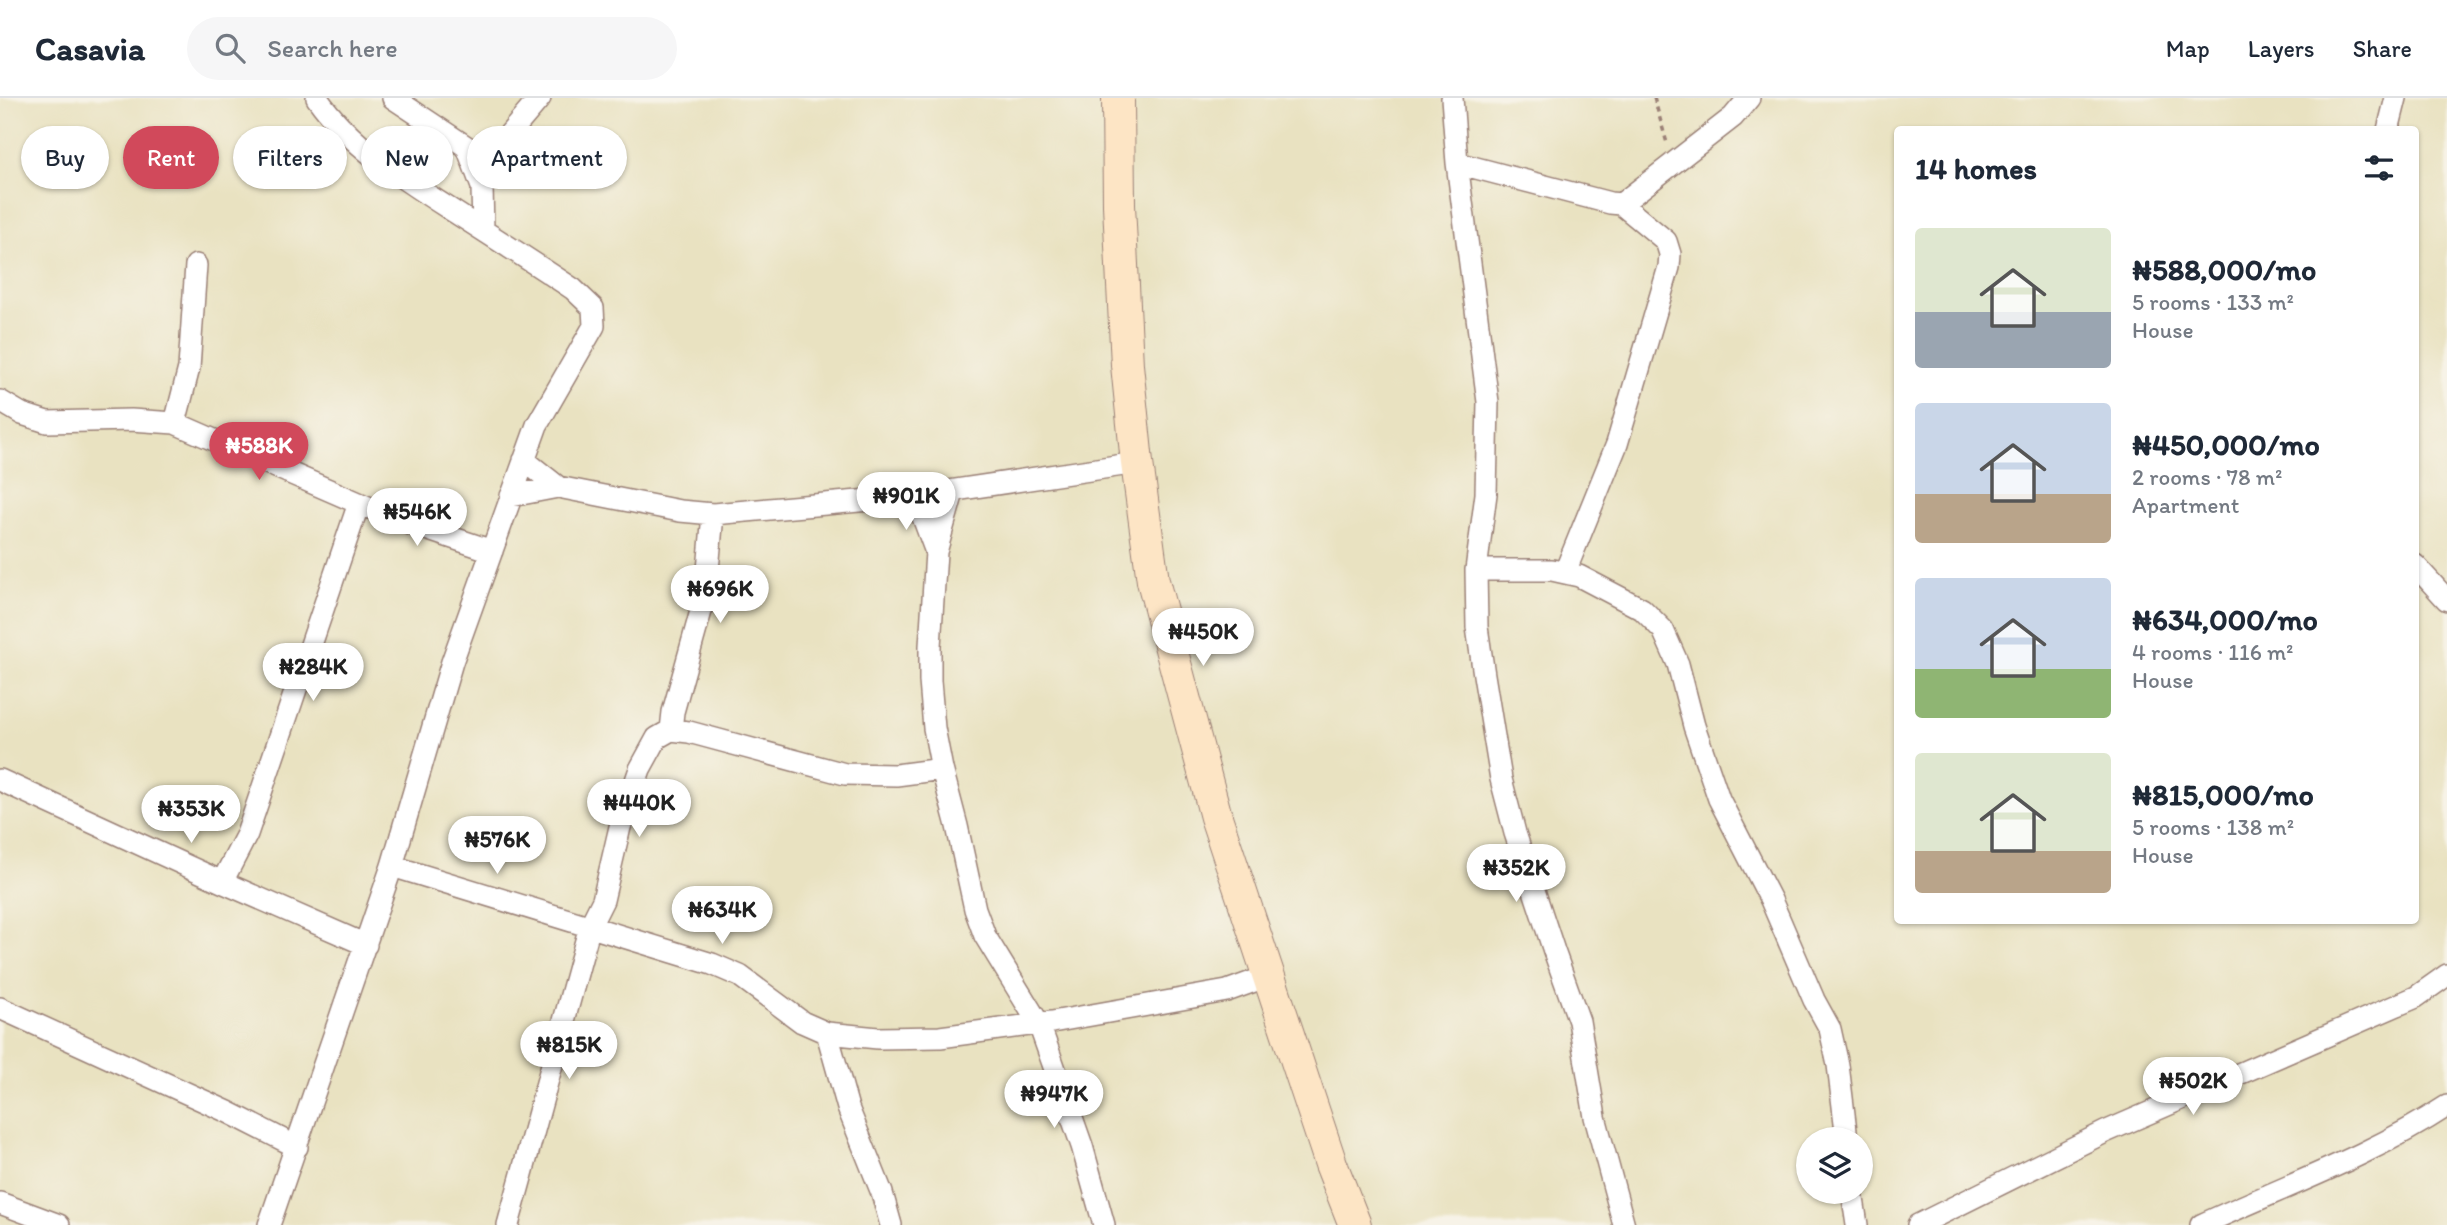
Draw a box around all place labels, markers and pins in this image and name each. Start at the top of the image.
pin: ₦588K [210,422,308,482]
pin: ₦901K [857,472,955,532]
pin: ₦546K [368,489,466,548]
pin: ₦696K [671,566,769,625]
pin: ₦450K [1154,608,1252,668]
pin: ₦284K [264,644,362,703]
pin: ₦440K [590,780,688,839]
pin: ₦353K [142,786,240,845]
pin: ₦576K [448,816,546,876]
pin: ₦352K [1467,844,1565,904]
pin: ₦634K [673,886,771,946]
pin: ₦815K [520,1021,618,1081]
pin: ₦502K [2144,1058,2242,1117]
pin: ₦947K [1005,1070,1103,1130]

